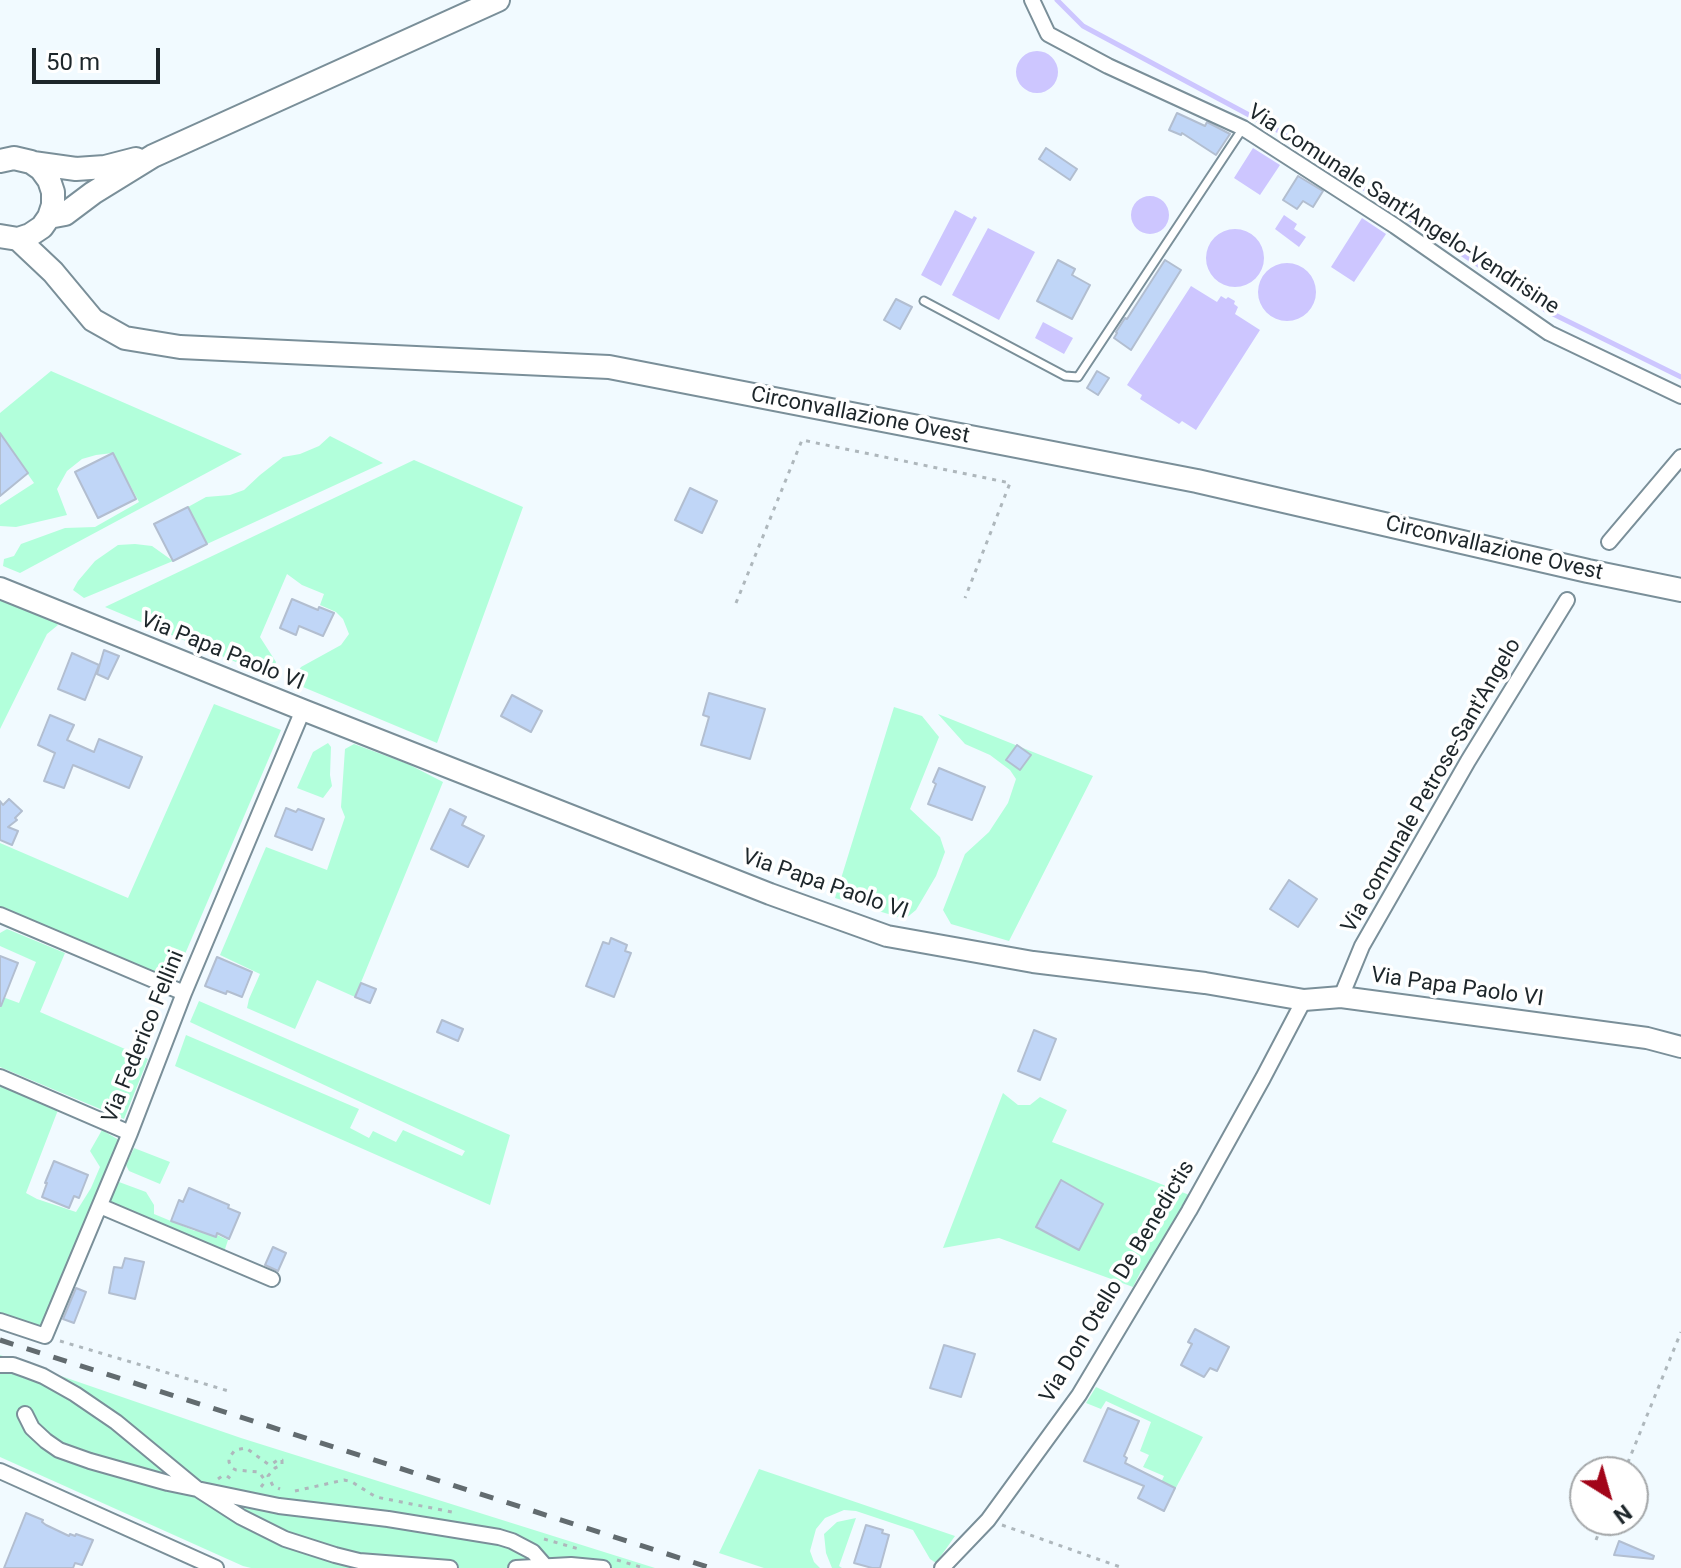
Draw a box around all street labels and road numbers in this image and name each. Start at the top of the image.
street label: Via Comunale Sant'Angelo-Vendrisine [1242,99,1564,321]
street label: Circonvallazione Ovest [748,382,972,450]
street label: Circonvallazione Ovest [1383,511,1605,587]
street label: Via Papa Paolo VI [136,607,308,697]
street label: Via comunale Petrose-Sant'Angelo [1337,634,1527,938]
street label: Via Papa Paolo VI [738,844,912,926]
street label: Via Federico Fellini [97,947,191,1127]
street label: Via Papa Paolo VI [1369,963,1545,1013]
street label: Via Don Otello De Benedictis [1035,1156,1201,1408]

